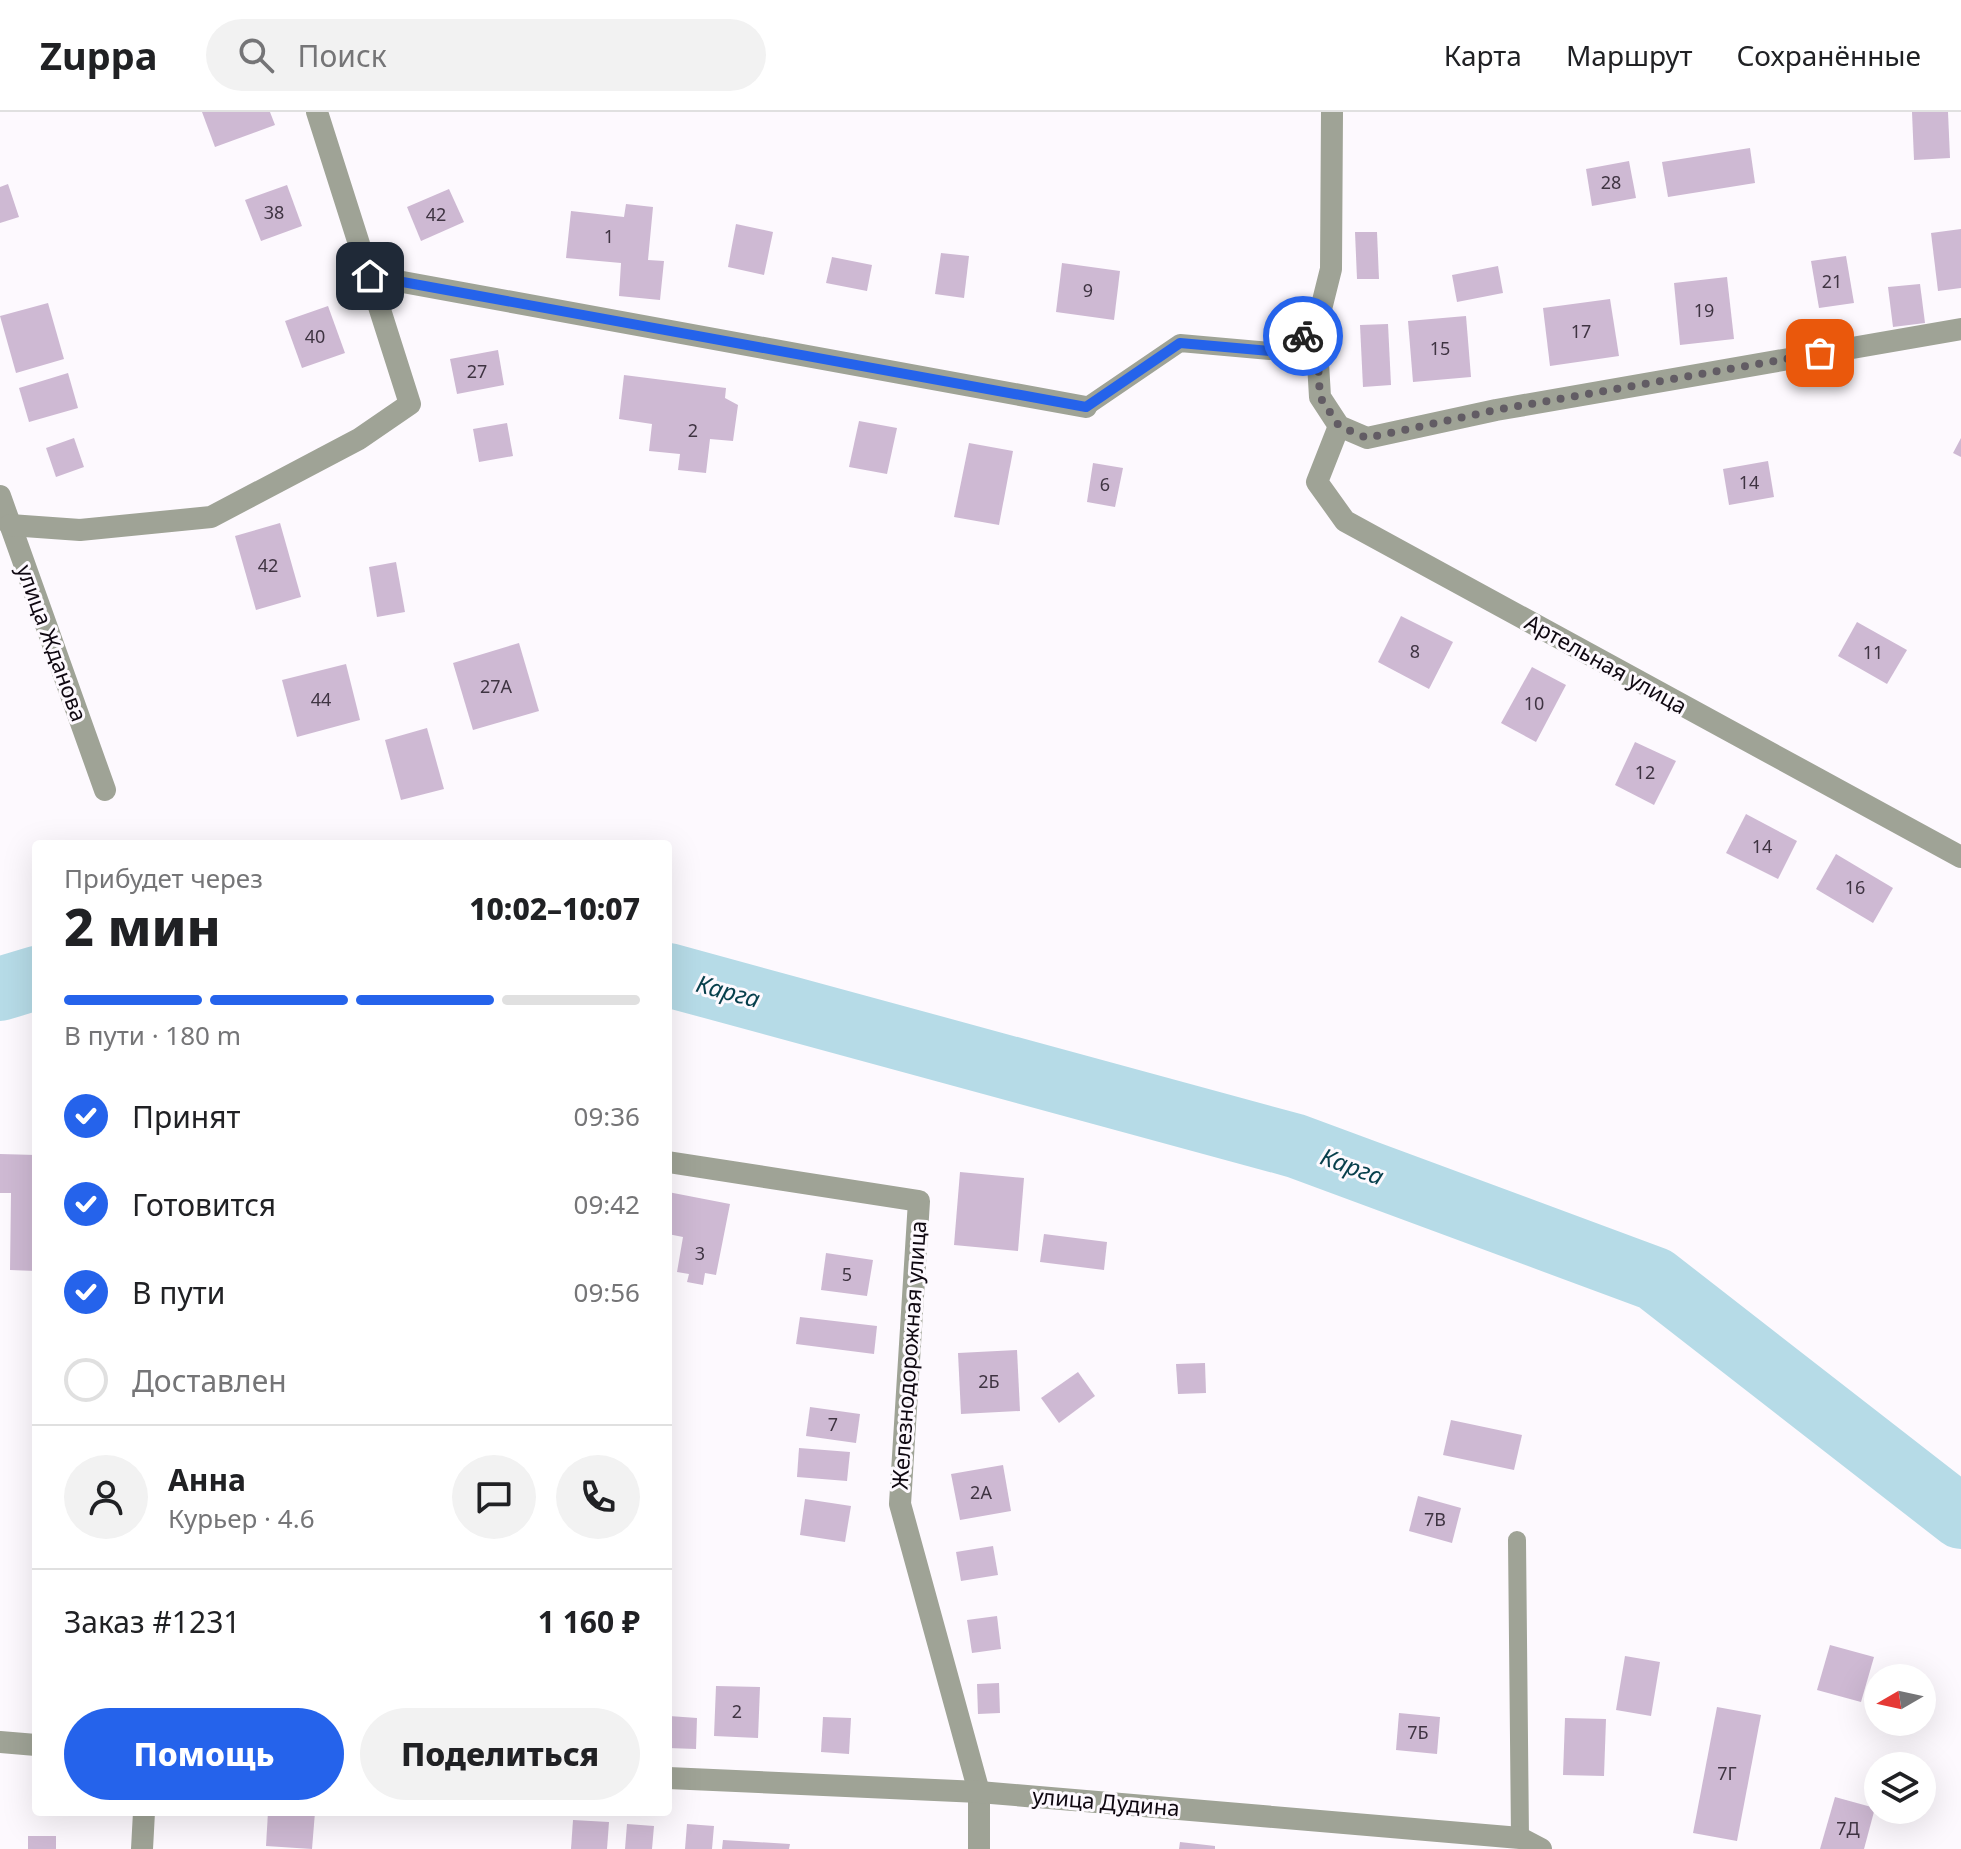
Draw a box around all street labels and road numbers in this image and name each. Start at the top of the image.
street label: улица Жданова [11,560,95,725]
street label: Артельная улица [1520,606,1693,720]
street label: Железнодорожная улица [884,1220,932,1490]
street label: улица Дудина [1031,1780,1181,1822]

